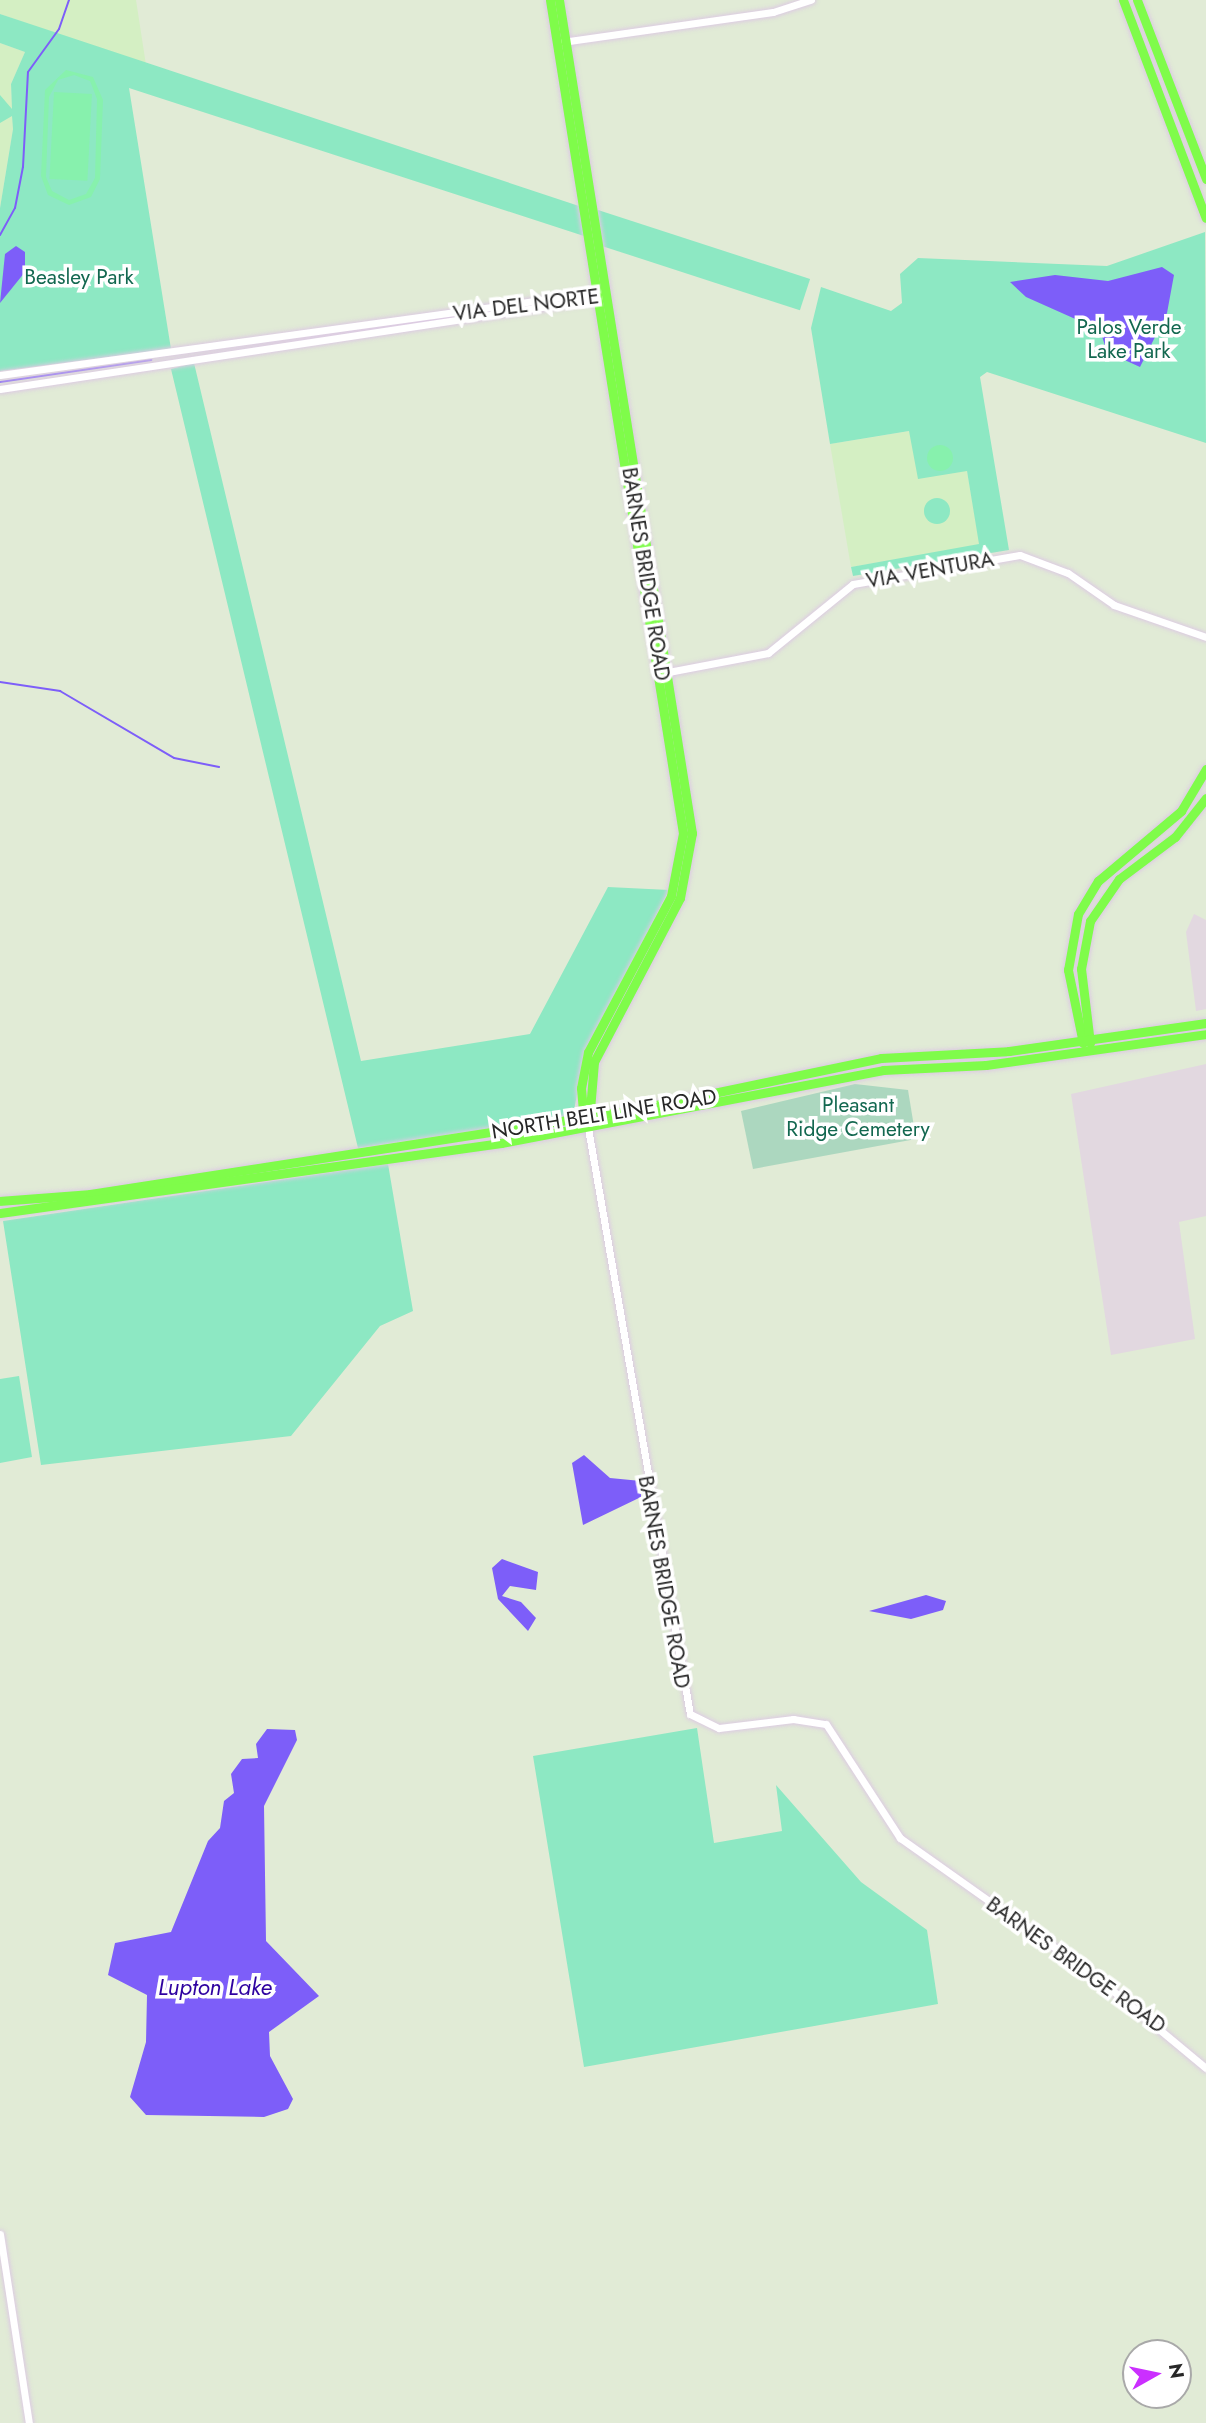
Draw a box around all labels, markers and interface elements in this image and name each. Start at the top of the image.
park label: Beasley Park [24,264,134,290]
street label: VIA DEL NORTE [452,284,600,326]
park label: Palos Verde Lake Park [1076,314,1182,364]
street label: BARNES BRIDGE ROAD [617,466,675,682]
street label: VIA VENTURA [864,546,996,594]
street label: NORTH BELT LINE ROAD [490,1084,718,1144]
park label: Pleasant Ridge Cemetery [786,1092,930,1142]
street label: BARNES BRIDGE ROAD [633,1474,695,1690]
street label: BARNES BRIDGE ROAD [981,1891,1171,2039]
water label: Lupton Lake [158,1973,272,2001]
north arrow [1122,2339,1192,2409]
text: N [1162,2361,1191,2381]

